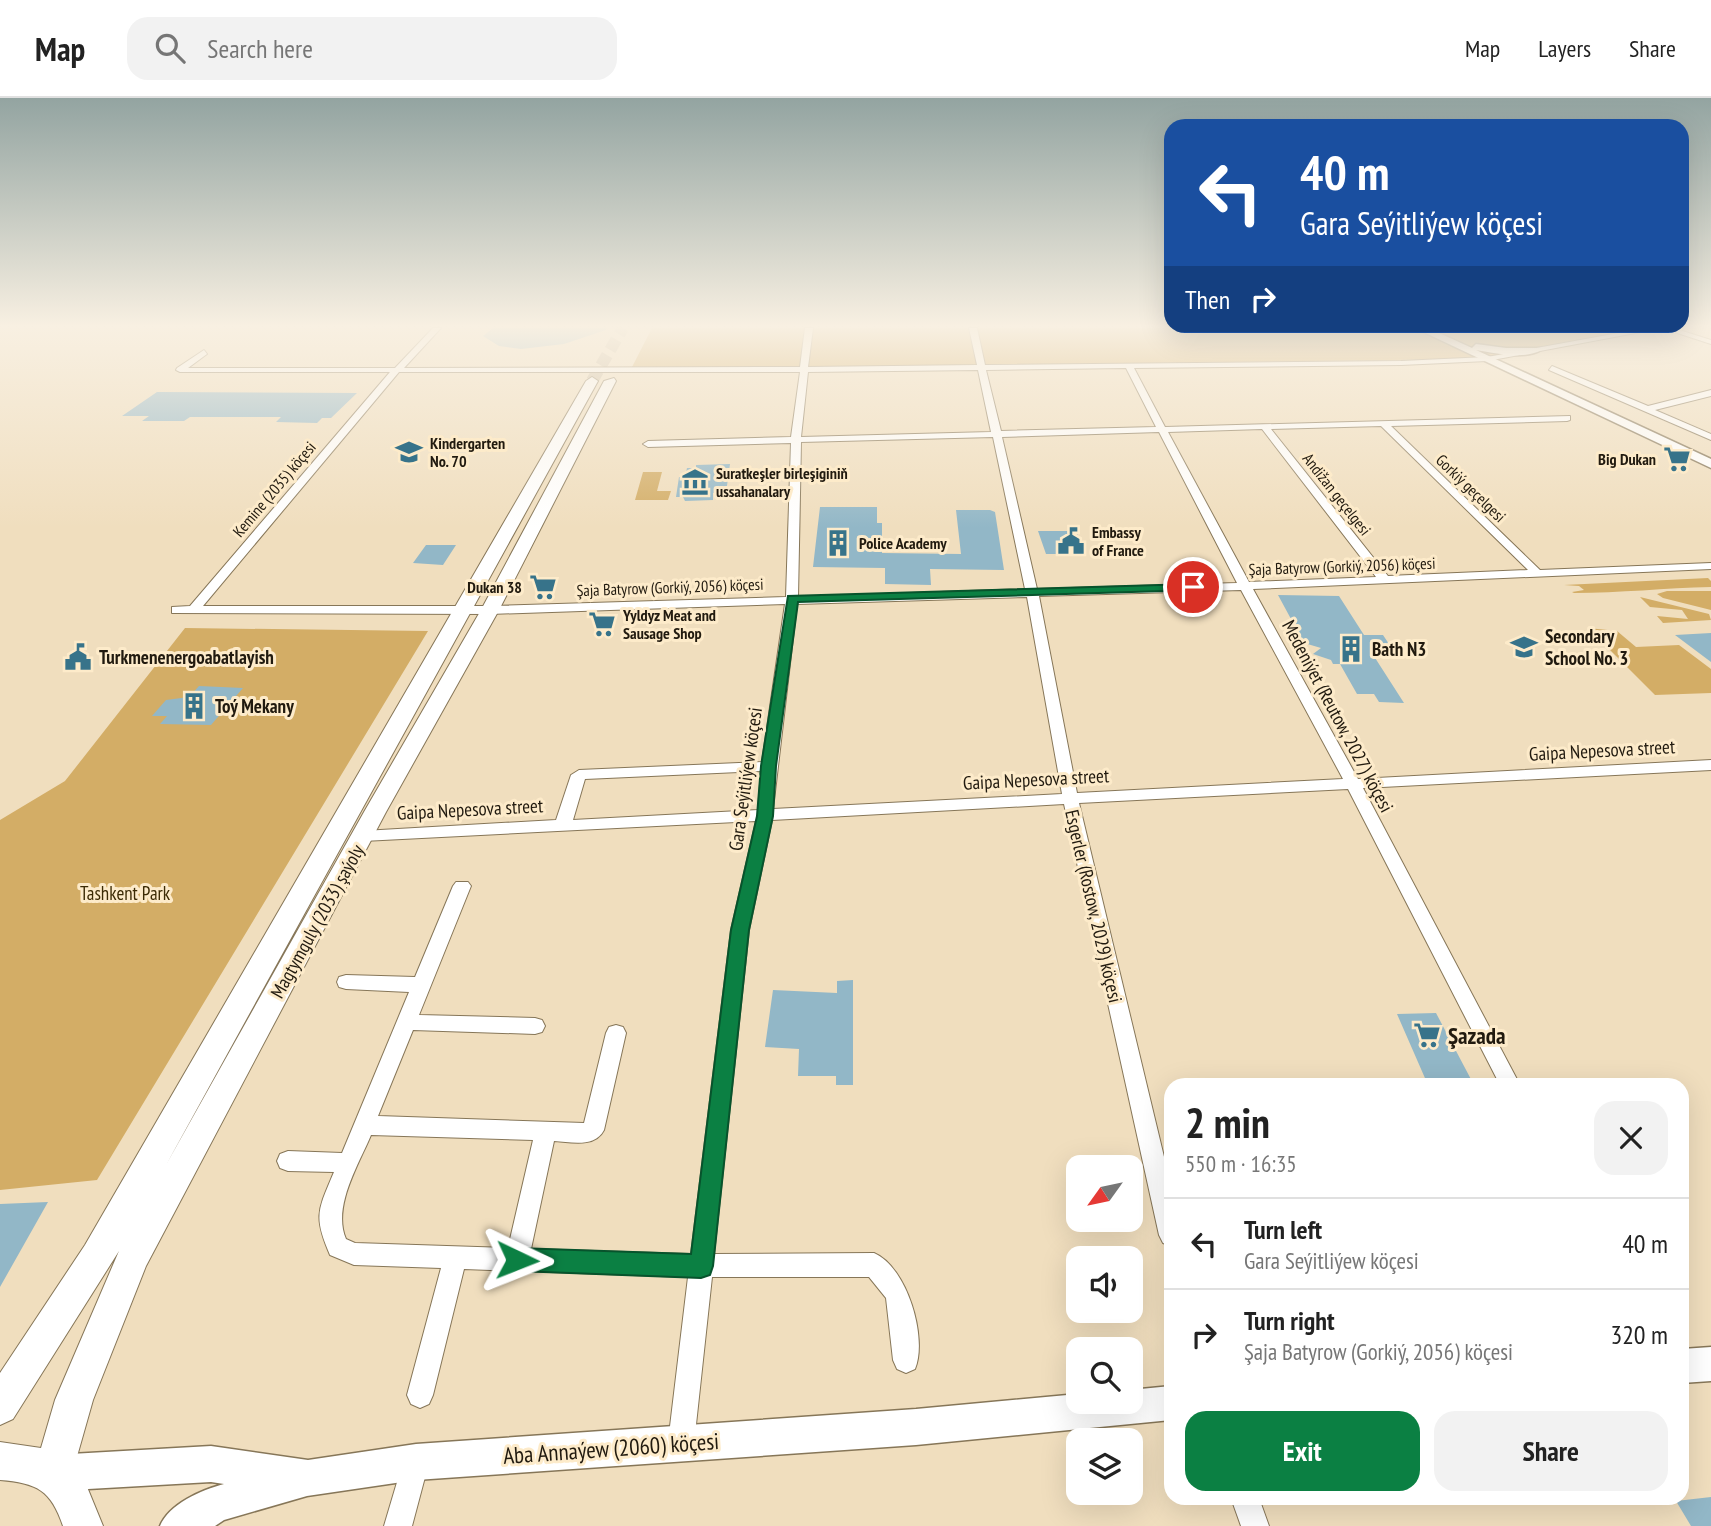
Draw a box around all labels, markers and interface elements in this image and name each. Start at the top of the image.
search box [127,17,617,80]
text: Map [35,27,85,70]
icon: search [151,29,189,67]
text: Search here [207,32,313,65]
text: Map [1465,33,1500,64]
text: Layers [1538,33,1591,64]
text: Share [1629,33,1676,64]
text: 40 m [1300,140,1389,204]
icon: left [1185,147,1276,238]
text: Gara Seýitliýew köçesi [1300,202,1543,244]
icon: right [1244,280,1282,318]
text: Then [1185,283,1230,316]
place label: Kindergarten No. 70 [430,433,505,471]
street label: Kemine (2035) köçesi [228,437,320,541]
school or university icon: Kindergarten No. 70 [394,437,424,467]
supermarket icon: Big Dukan [1662,444,1692,474]
street label: Andižan geçelgesi [1299,449,1375,539]
place label: Big Dukan [1598,449,1656,469]
street label: Gorkiý geçelgesi [1432,450,1510,526]
place label: Suratkeşler birleşiginiň ussahanalary [716,463,848,501]
museum icon: Suratkeşler birleşiginiň ussahanalary [680,467,710,497]
place label: Embassy of France [1092,522,1144,560]
public building icon: Embassy of France [1056,526,1086,556]
building icon: Police Academy [823,528,853,558]
place label: Police Academy [859,533,947,553]
street label: Şaja Batyrow (Gorkiý, 2056) köçesi [1248,553,1436,579]
pin [1163,557,1223,617]
icon: arrive [1174,568,1212,606]
supermarket icon: Dukan 38 [528,572,558,602]
street label: Şaja Batyrow (Gorkiý, 2056) köçesi [576,574,764,600]
place label: Dukan 38 [467,577,522,597]
place label: Yyldyz Meat and Sausage Shop [622,605,716,643]
supermarket icon: Yyldyz Meat and Sausage Shop [587,609,617,639]
street label: Medeniýet (Reutow, 2027) köçesi [1277,616,1399,816]
place label: Secondary School No. 3 [1545,624,1628,670]
school or university icon: Secondary School No. 3 [1509,632,1539,662]
building icon: Bath N3 [1336,634,1366,664]
place label: Bath N3 [1372,637,1426,661]
public building icon: Turkmenenergoabatlayish [63,642,93,672]
place label: Turkmenenergoabatlayish [99,645,274,669]
building icon: Toý Mekany [179,691,209,721]
place label: Toý Mekany [215,694,294,718]
street label: Gara Seýitliýew köçesi [723,706,767,852]
street label: Gaipa Nepesova street [1528,734,1676,766]
street label: Gaipa Nepesova street [962,763,1110,795]
street label: Gaipa Nepesova street [396,793,544,825]
street label: Esgerler (Rostow, 2029) köçesi [1060,807,1128,1005]
street label: Magtymguly (2033) şaýoly [265,839,370,1002]
park label: Tashkent Park [80,881,171,905]
supermarket icon: Şazada [1412,1020,1442,1050]
place label: Şazada [1448,1021,1506,1050]
text: 2 min [1185,1095,1270,1150]
button: close [1594,1101,1668,1175]
text: 550 m · 16:35 [1185,1149,1297,1178]
north arrow [1066,1155,1143,1232]
map controls [1066,1155,1143,1505]
text: Turn left [1244,1213,1322,1246]
position arrow [480,1223,554,1297]
icon: left [1185,1225,1223,1263]
text: 40 m [1622,1227,1668,1260]
button: sound [1066,1246,1143,1323]
text: Gara Seýitliýew köçesi [1244,1246,1419,1275]
text: Turn right [1244,1304,1335,1337]
icon: right [1185,1316,1223,1354]
text: 320 m [1610,1318,1668,1351]
button: search [1066,1337,1143,1414]
text: Şaja Batyrow (Gorkiý, 2056) köçesi [1244,1337,1513,1366]
button: Exit [1185,1411,1420,1491]
button: Share [1434,1411,1668,1491]
street label: Aba Annaýew (2060) köçesi [502,1426,720,1470]
button: layers [1066,1428,1143,1505]

